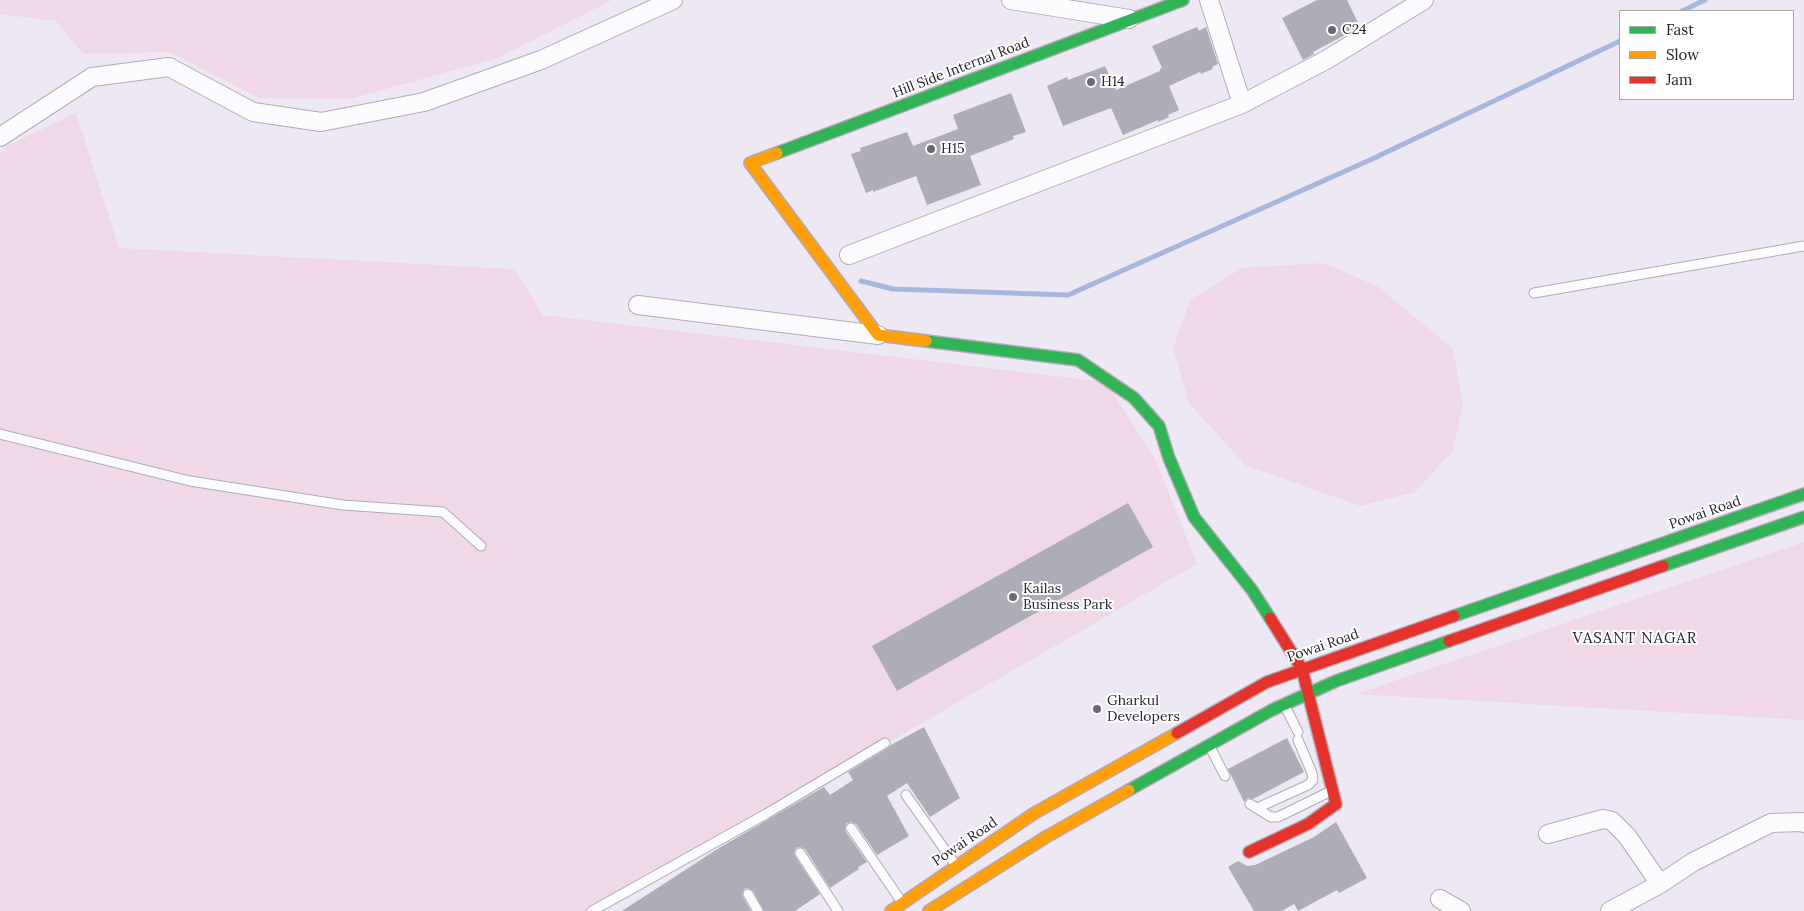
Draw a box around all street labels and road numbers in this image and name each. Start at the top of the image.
street label: Hill Side Internal Road [890,34,1032,102]
street label: Powai Road [1667,493,1743,533]
street label: Powai Road [1285,626,1361,666]
street label: Powai Road [929,814,1001,870]

